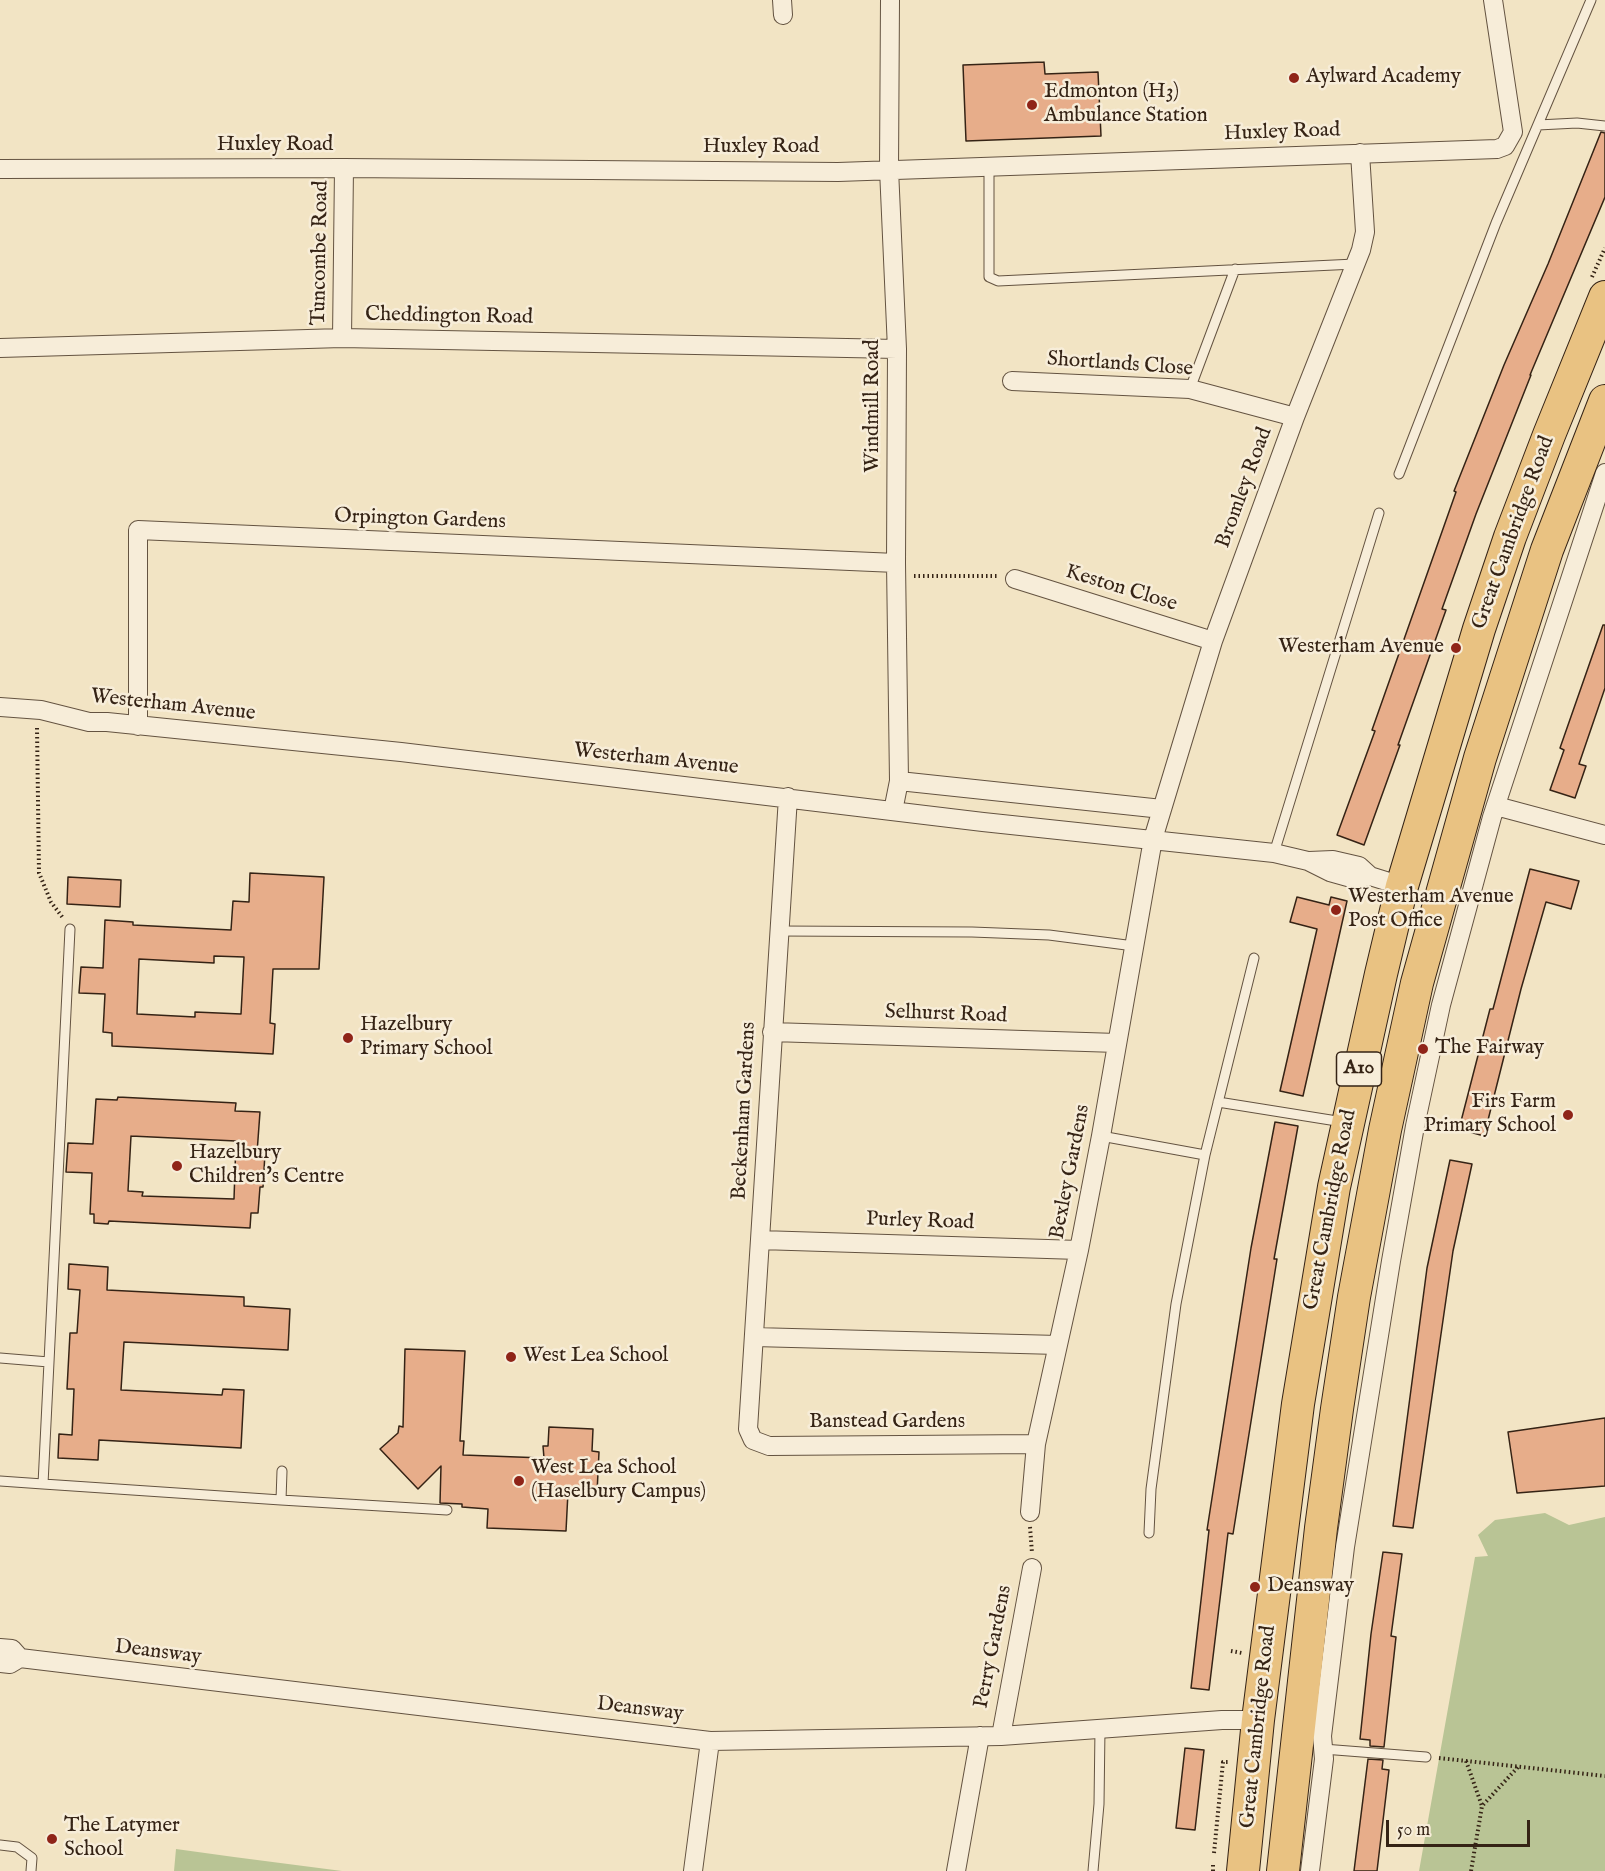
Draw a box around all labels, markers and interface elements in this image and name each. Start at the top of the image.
place label: Aylward Academy [1306,65,1461,91]
marker: Aylward Academy [1287,71,1301,85]
place label: Edmonton (H3) Ambulance Station [1044,80,1208,130]
marker: Edmonton (H3) Ambulance Station [1025,98,1039,112]
street label: Huxley Road [1223,118,1341,148]
street label: Huxley Road [217,133,333,159]
street label: Huxley Road [703,135,819,161]
street label: Tuncombe Road [307,180,335,326]
street label: Cheddington Road [365,303,533,331]
street label: Windmill Road [861,339,887,473]
street label: Shortlands Close [1046,347,1194,383]
street label: Bromley Road [1211,424,1279,552]
street label: Great Cambridge Road [1467,433,1561,633]
street label: Orpington Gardens [334,504,506,536]
street label: Keston Close [1062,560,1180,618]
place label: Westerham Avenue [1278,635,1444,661]
marker: Westerham Avenue [1449,641,1463,655]
street label: Westerham Avenue [89,685,257,727]
street label: Westerham Avenue [572,739,740,781]
place label: Westerham Avenue Post Office [1348,885,1514,935]
marker: Westerham Avenue Post Office [1329,903,1343,917]
street label: Selhurst Road [884,1000,1008,1030]
place label: Hazelbury Primary School [360,1013,493,1063]
street label: Beckenham Gardens [728,1021,762,1201]
marker: Hazelbury Primary School [341,1031,355,1045]
place label: The Fairway [1435,1036,1544,1062]
marker: The Fairway [1416,1042,1430,1056]
road number: A10 [1336,1052,1382,1086]
place label: Firs Farm Primary School [1423,1090,1556,1140]
street label: Bexley Gardens [1046,1102,1096,1242]
street label: Great Cambridge Road [1299,1108,1363,1312]
marker: Firs Farm Primary School [1561,1108,1575,1122]
place label: Hazelbury Children's Centre [189,1141,344,1191]
marker: Hazelbury Children's Centre [170,1159,184,1173]
street label: Purley Road [865,1208,975,1236]
place label: West Lea School [523,1344,668,1370]
marker: West Lea School [504,1350,518,1364]
street label: Banstead Gardens [809,1410,965,1436]
place label: West Lea School (Haselbury Campus) [531,1456,706,1506]
marker: West Lea School (Haselbury Campus) [512,1474,526,1488]
place label: Deansway [1267,1574,1354,1600]
marker: Deansway [1248,1580,1262,1594]
street label: Perry Gardens [970,1583,1018,1711]
street label: Great Cambridge Road [1236,1624,1282,1830]
street label: Deansway [113,1635,203,1671]
street label: Deansway [595,1692,685,1728]
scale bar [1389,1808,1533,1846]
place label: The Latymer School [64,1814,180,1864]
text: 50 m [1397,1819,1430,1842]
marker: The Latymer School [45,1832,59,1846]

